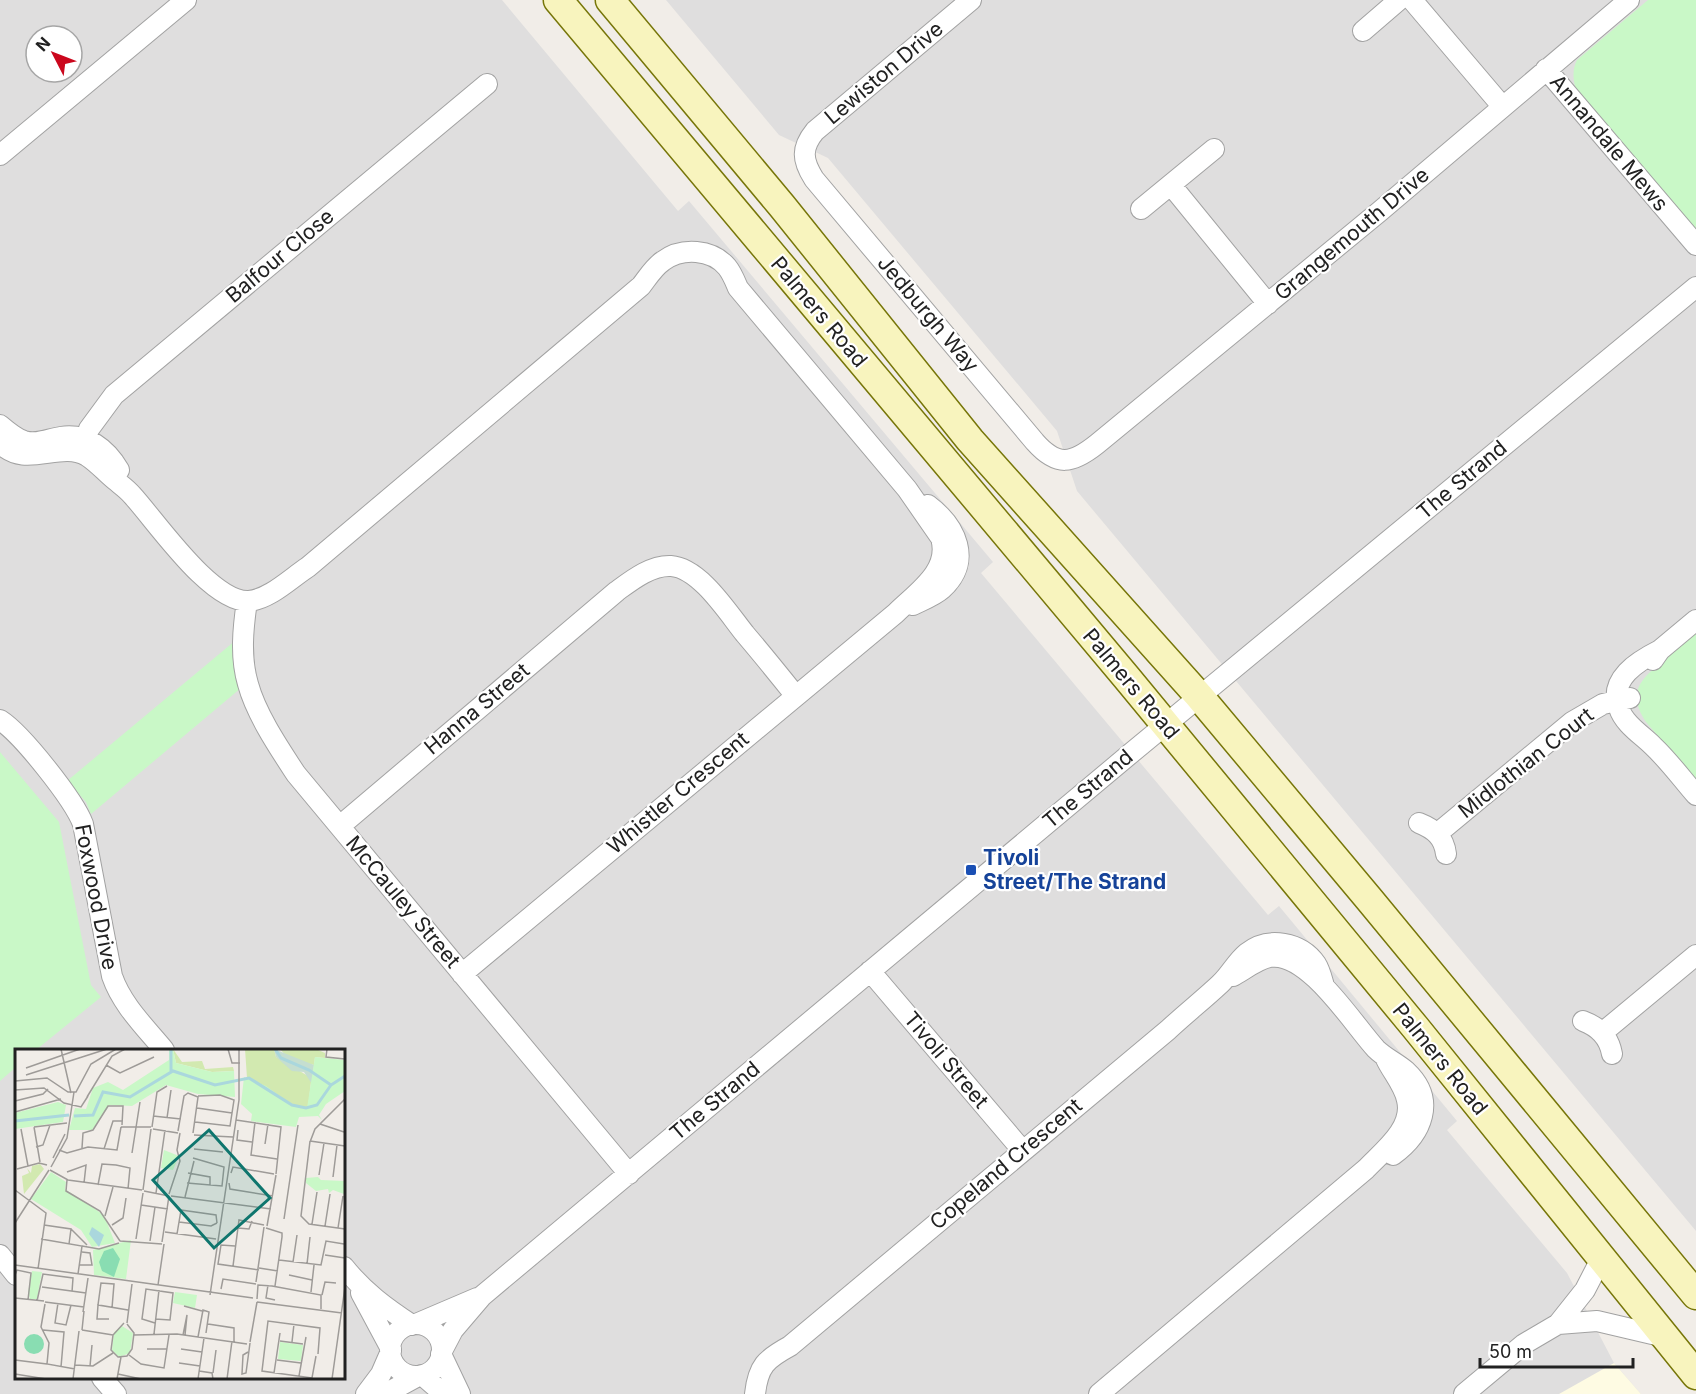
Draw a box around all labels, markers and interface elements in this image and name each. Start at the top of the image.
street label: Lewiston Drive [819,16,948,129]
north arrow [24,24,84,84]
text: N [31,33,54,55]
street label: Annandale Mews [1545,69,1674,216]
street label: Grangemouth Drive [1269,162,1434,305]
street label: Balfour Close [221,203,339,308]
street label: Jedburgh Way [873,250,984,377]
street label: Palmers Road [766,251,873,372]
street label: The Strand [1412,435,1512,524]
street label: Palmers Road [1078,623,1185,744]
street label: Hanna Street [419,657,534,760]
street label: Midlothian Court [1453,702,1598,823]
street label: Whistler Crescent [602,726,754,859]
street label: The Strand [1038,744,1138,833]
street label: Foxwood Drive [70,822,123,972]
street label: McCauley Street [341,831,466,973]
place label: Tivoli Street/The Strand [983,845,1166,894]
marker: Tivoli Street/The Strand [964,863,978,877]
street label: Palmers Road [1388,998,1493,1120]
street label: Tivoli Street [899,1006,994,1113]
inset map [15,1049,345,1379]
street label: The Strand [665,1056,765,1145]
street label: Copeland Crescent [925,1093,1087,1235]
scale bar [1480,1331,1633,1369]
text: 50 m [1489,1341,1532,1362]

